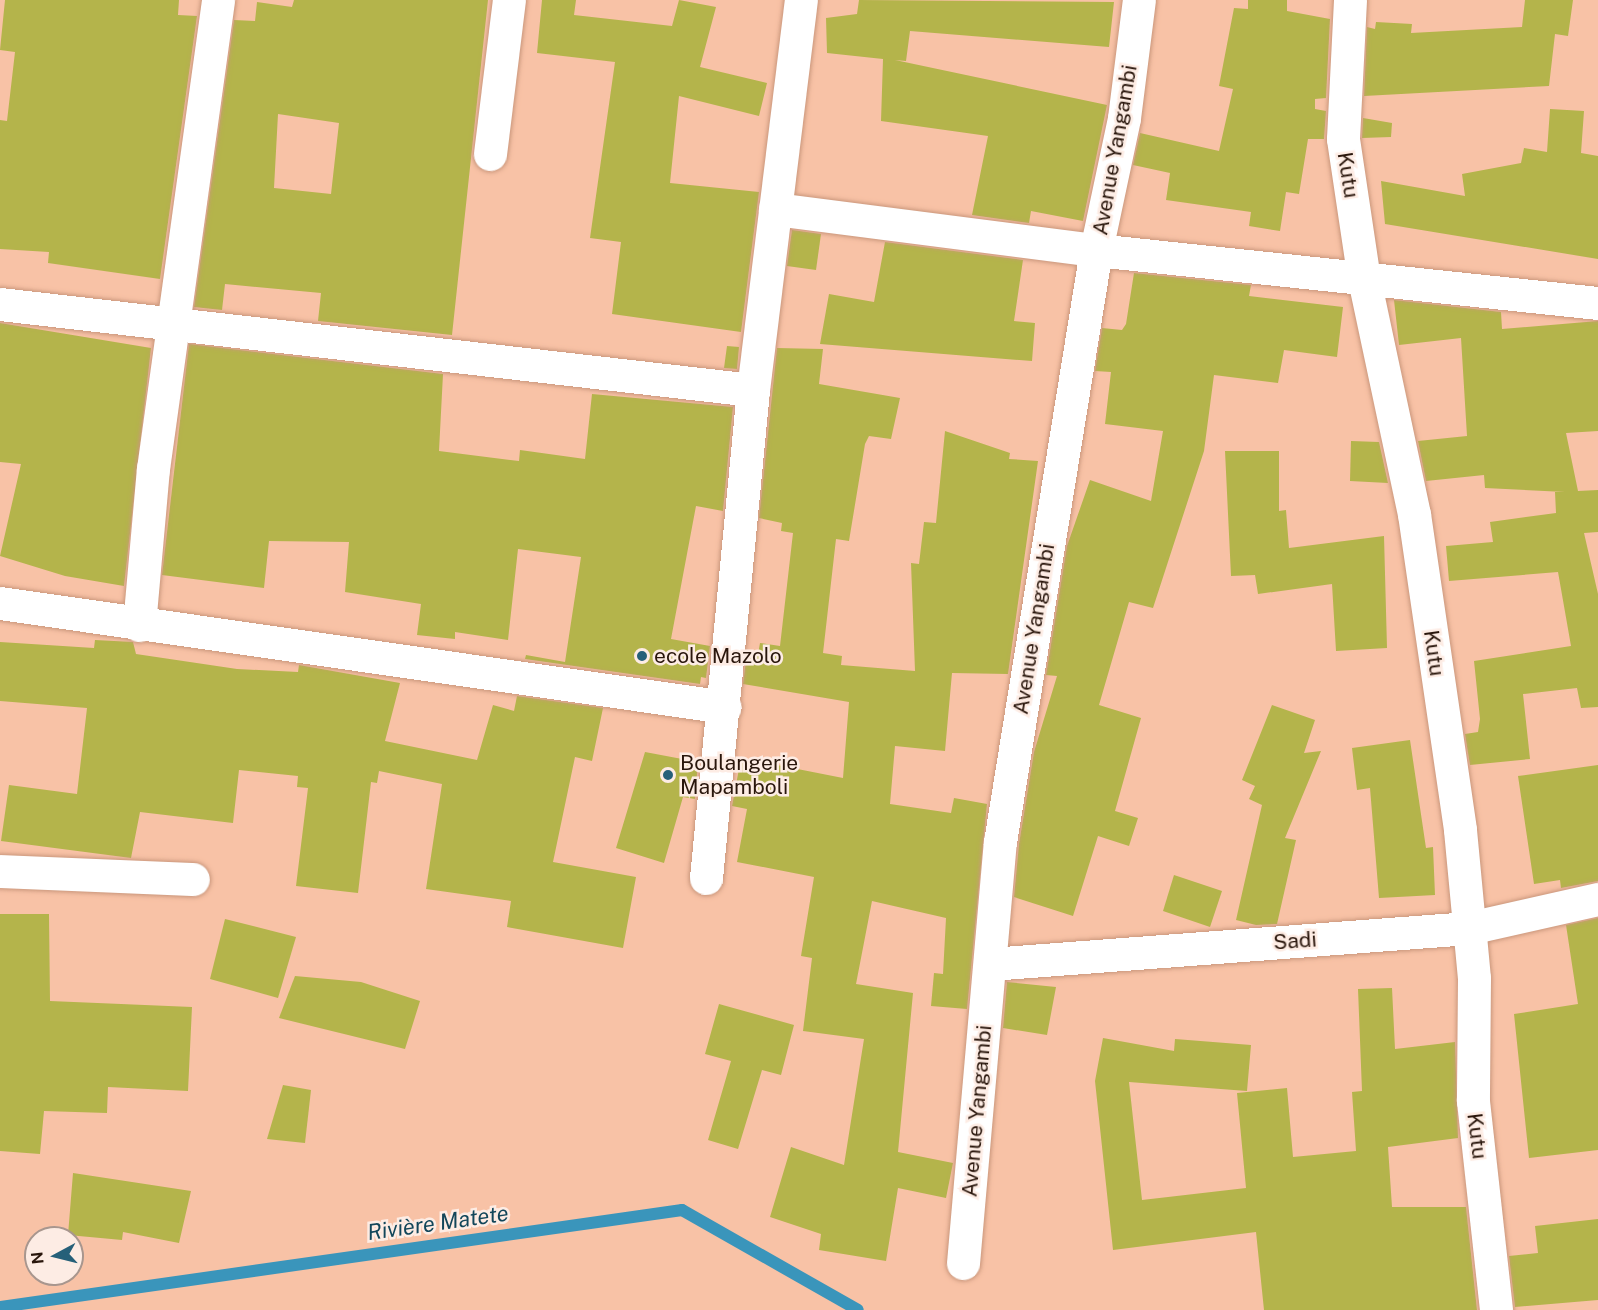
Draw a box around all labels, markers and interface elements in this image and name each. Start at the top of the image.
street label: Avenue Yangambi [1088,63,1142,237]
street label: Kutu [1332,150,1364,200]
street label: Avenue Yangambi [1008,542,1060,716]
street label: Kutu [1418,628,1450,678]
place label: ecole Mazolo [654,643,782,669]
marker: ecole Mazolo [635,649,649,663]
place label: Boulangerie Mapamboli [680,750,798,800]
marker: Boulangerie Mapamboli [661,768,675,782]
street label: Sadi [1272,927,1318,955]
street label: Avenue Yangambi [957,1024,997,1198]
street label: Kutu [1462,1112,1492,1160]
water label: Rivière Matete [366,1200,510,1246]
north arrow [24,1226,84,1286]
text: N [27,1251,48,1265]

